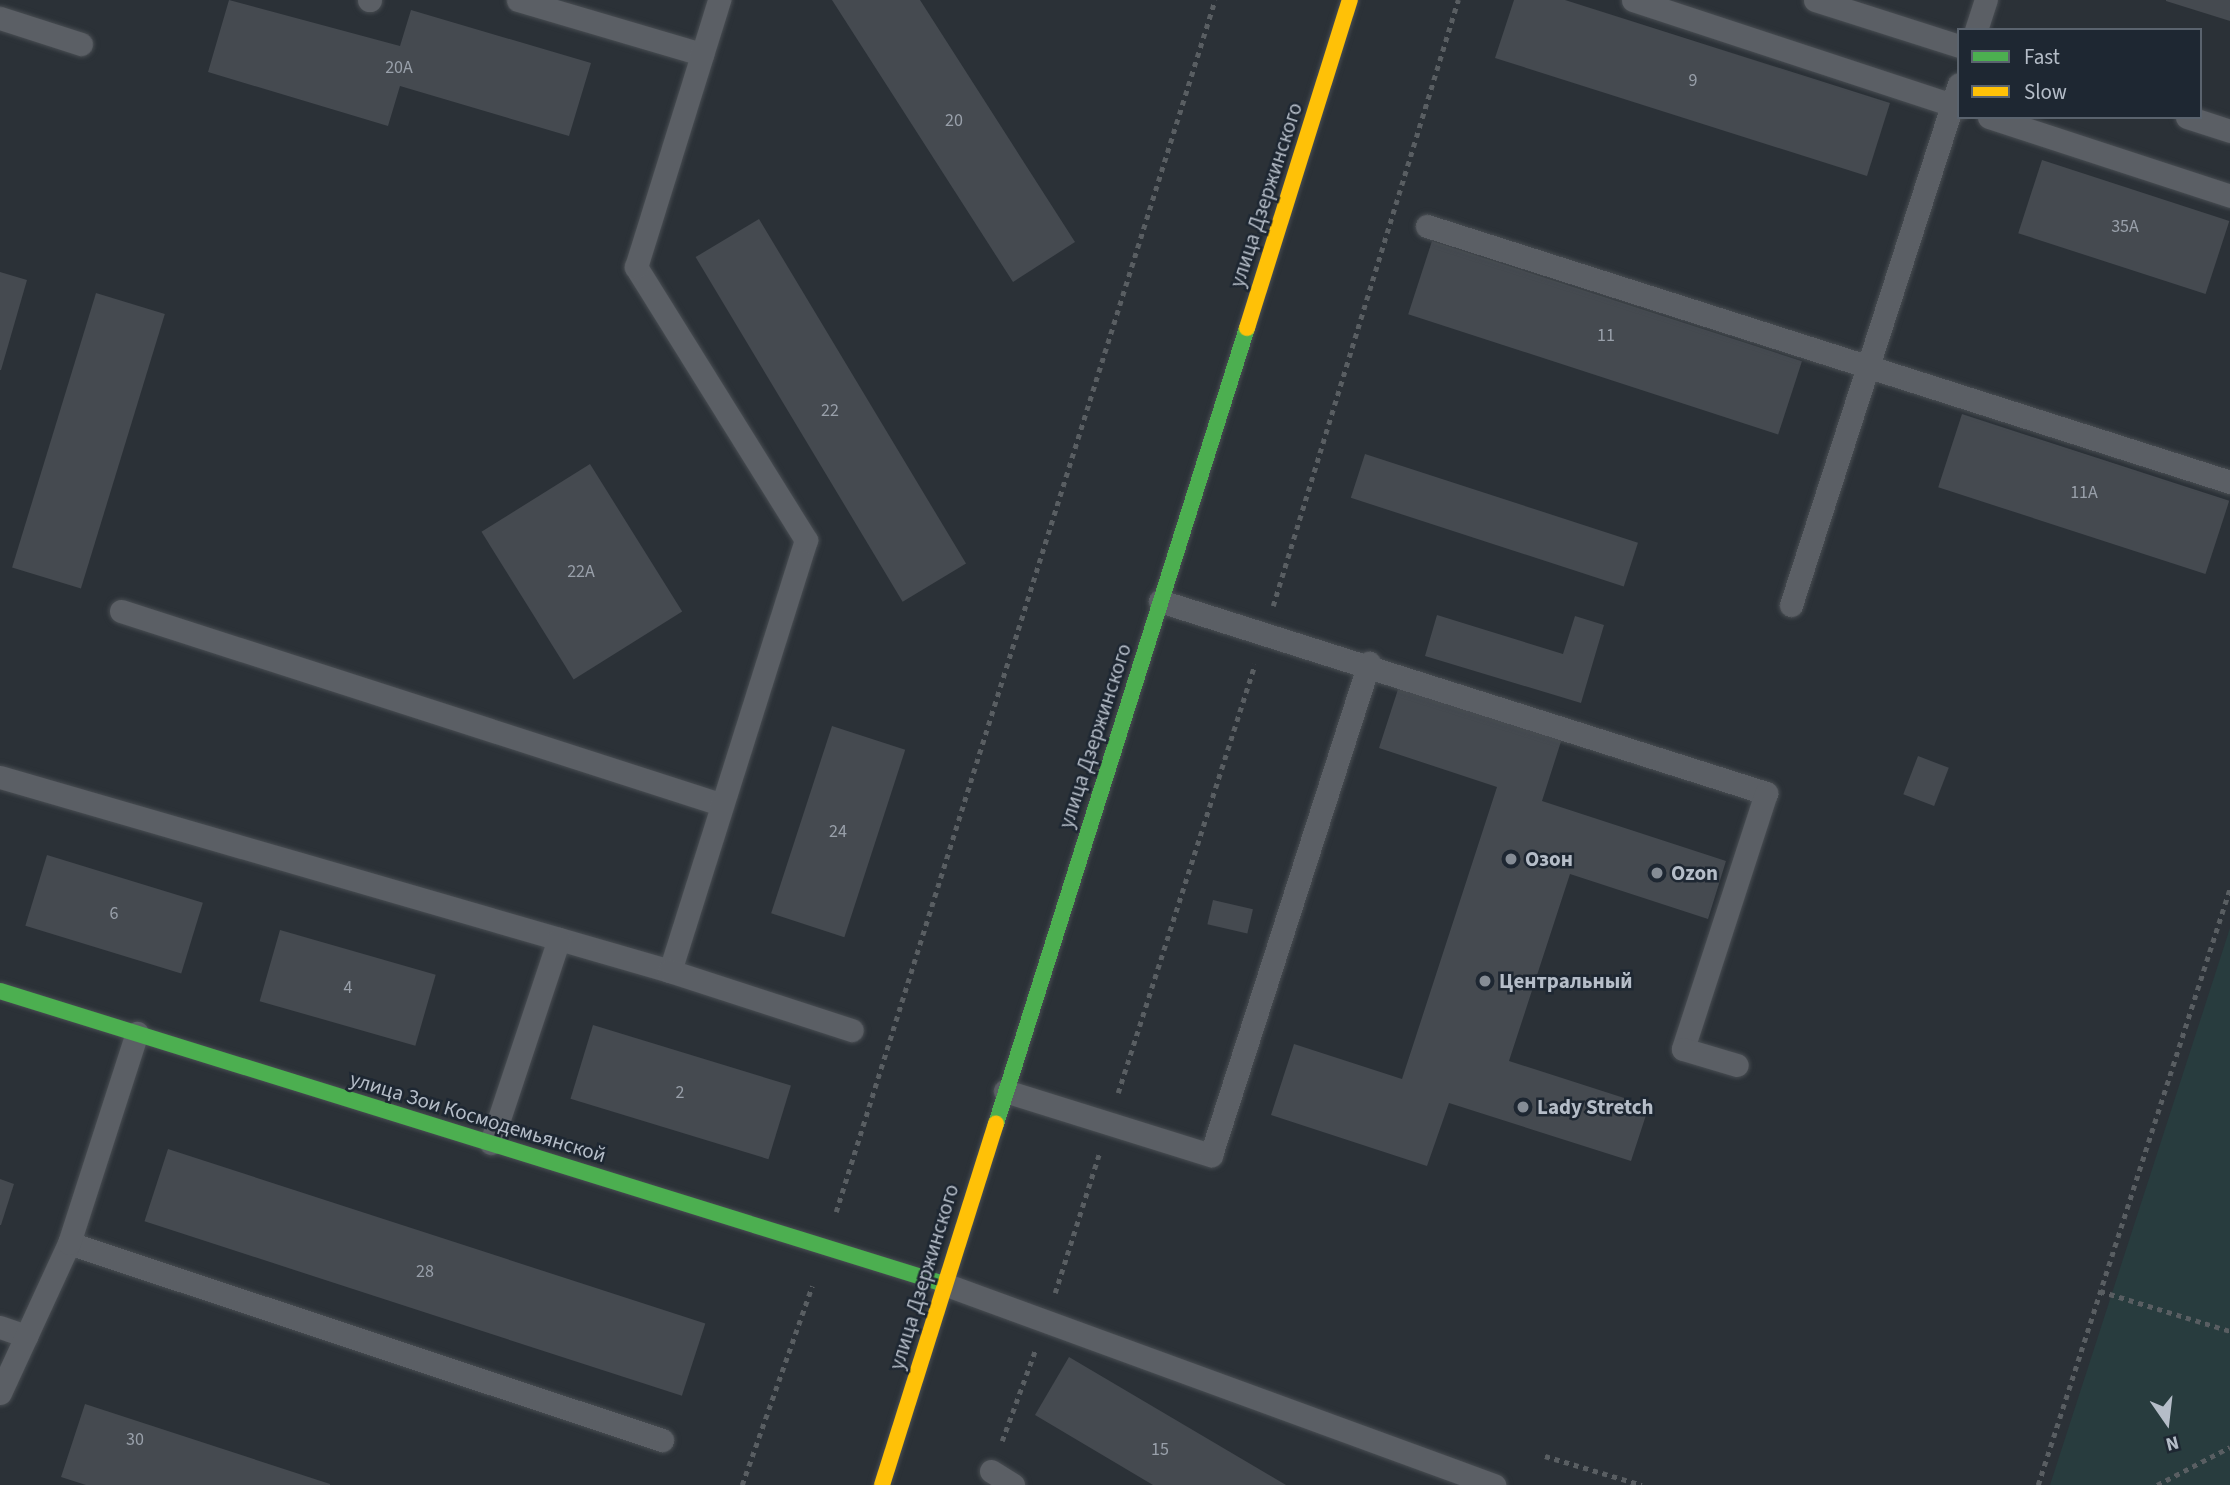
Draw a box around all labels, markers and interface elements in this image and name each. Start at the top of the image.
legend [1957,28,2202,119]
text: Fast [2024,42,2060,72]
house number: 20А [385,57,413,79]
house number: 9 [1689,70,1697,92]
text: Slow [2024,77,2067,107]
street label: улица Дзержинского [1224,100,1308,290]
house number: 20 [945,110,963,132]
house number: 35А [2111,216,2139,238]
house number: 11 [1597,325,1615,347]
house number: 22 [821,400,839,422]
house number: 11А [2070,482,2098,504]
house number: 22А [567,561,595,583]
street label: улица Дзержинского [1053,641,1137,831]
house number: 24 [829,821,847,843]
place label: Озон [1525,846,1573,872]
marker: Озон [1503,851,1519,867]
place label: Ozon [1671,860,1718,886]
marker: Ozon [1649,865,1665,881]
house number: 6 [110,903,118,925]
place label: Центральный [1499,968,1633,994]
marker: Центральный [1477,973,1493,989]
house number: 4 [344,977,352,999]
street label: улица Зои Космодемьянской [347,1066,609,1168]
house number: 2 [676,1082,684,1104]
place label: Lady Stretch [1537,1094,1654,1120]
marker: Lady Stretch [1515,1099,1531,1115]
street label: улица Дзержинского [884,1181,964,1373]
house number: 28 [416,1261,434,1283]
north arrow [2132,1387,2202,1457]
text: N [2163,1428,2182,1457]
house number: 30 [126,1429,144,1451]
house number: 15 [1151,1439,1169,1461]

